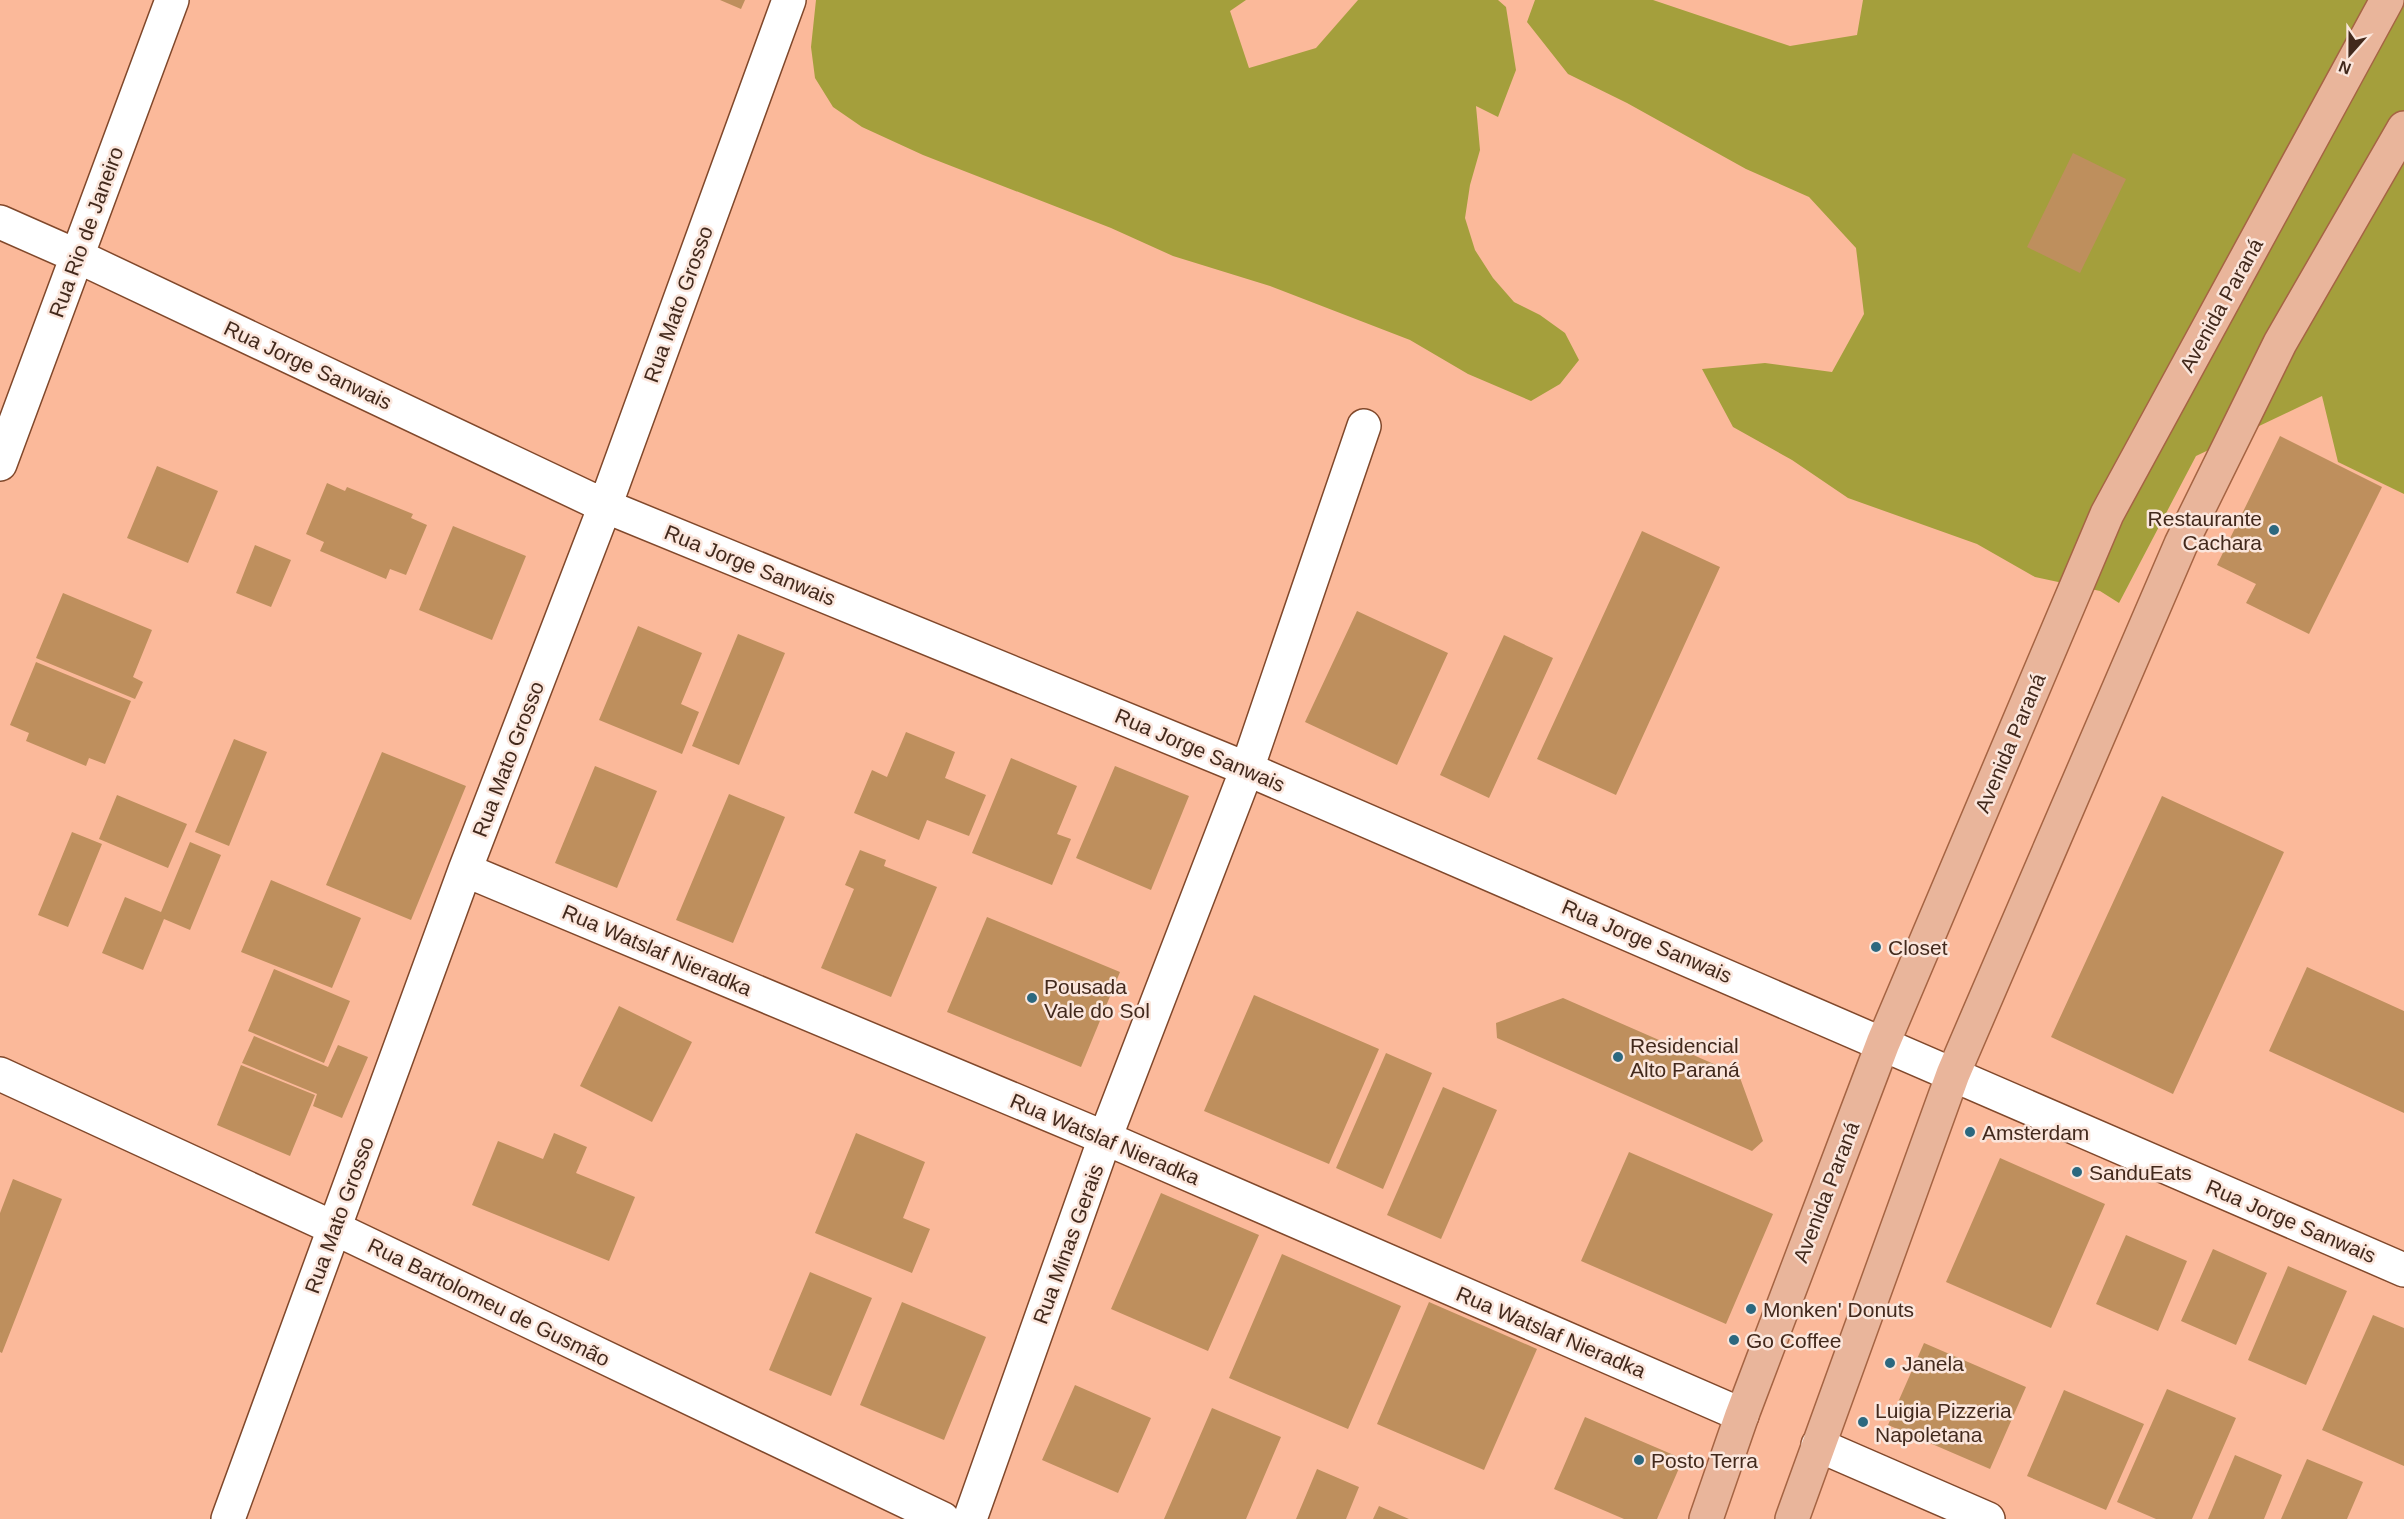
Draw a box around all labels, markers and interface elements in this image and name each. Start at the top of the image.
north arrow [2320,24,2380,84]
text: N [2336,58,2353,78]
street label: Rua Rio de Janeiro [44,144,128,320]
street label: Rua Mato Grosso [639,223,717,385]
street label: Avenida Paraná [2175,234,2267,376]
street label: Rua Jorge Sanwais [221,316,395,414]
place label: Restaurante Cachara [2148,507,2262,554]
street label: Rua Jorge Sanwais [661,520,839,610]
marker: Restaurante Cachara [2267,523,2281,537]
street label: Avenida Paraná [1970,670,2050,816]
street label: Rua Mato Grosso [468,678,548,840]
street label: Rua Jorge Sanwais [1112,704,1288,796]
street label: Rua Jorge Sanwais [1559,895,1735,987]
street label: Rua Watslaf Nieradka [559,900,755,1000]
place label: Closet [1888,936,1948,959]
marker: Closet [1869,940,1883,954]
place label: Pousada Vale do Sol [1044,975,1150,1022]
marker: Pousada Vale do Sol [1025,991,1039,1005]
place label: Residencial Alto Paraná [1630,1034,1740,1081]
marker: Residencial Alto Paraná [1611,1050,1625,1064]
street label: Rua Watslaf Nieradka [1007,1089,1203,1189]
street label: Avenida Paraná [1789,1118,1864,1266]
place label: Amsterdam [1982,1121,2089,1144]
marker: Amsterdam [1963,1125,1977,1139]
street label: Rua Mato Grosso [300,1134,378,1296]
street label: Rua Minas Gerais [1028,1161,1108,1327]
place label: SanduEats [2089,1161,2192,1184]
marker: SanduEats [2070,1165,2084,1179]
street label: Rua Jorge Sanwais [2203,1175,2379,1267]
street label: Rua Bartolomeu de Gusmão [364,1233,614,1371]
street label: Rua Watslaf Nieradka [1453,1282,1649,1382]
place label: Monken' Donuts [1763,1298,1914,1321]
marker: Monken' Donuts [1744,1302,1758,1316]
place label: Go Coffee [1746,1329,1841,1352]
marker: Go Coffee [1727,1333,1741,1347]
place label: Janela [1902,1352,1964,1375]
marker: Janela [1883,1356,1897,1370]
place label: Luigia Pizzeria Napoletana [1875,1399,2012,1446]
marker: Luigia Pizzeria Napoletana [1856,1415,1870,1429]
place label: Posto Terra [1651,1449,1758,1472]
marker: Posto Terra [1632,1453,1646,1467]

